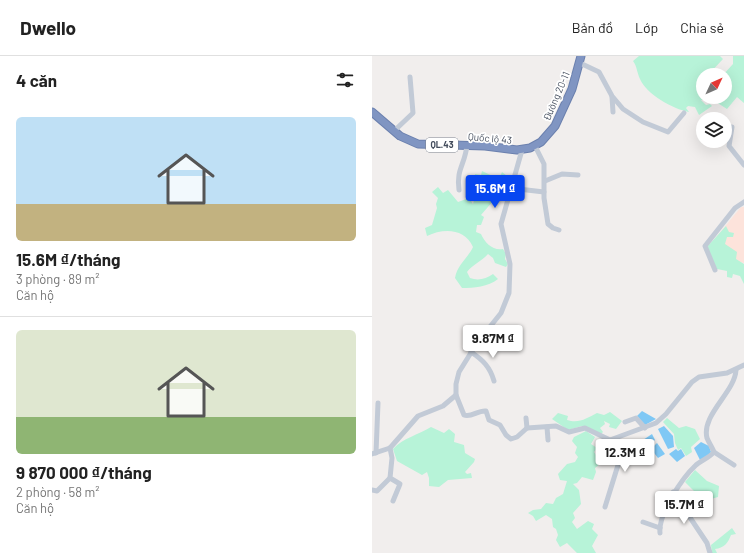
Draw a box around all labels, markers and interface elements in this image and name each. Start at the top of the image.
text: Dwello [20,16,76,39]
text: Bản đồ [572,19,613,36]
text: Lớp [635,19,658,36]
text: Chia sẻ [680,19,724,36]
north arrow [696,68,732,104]
map controls [696,68,732,148]
icon: filters [334,69,356,91]
text: 4 căn [16,70,57,90]
street label: Đường 20-11 [540,70,572,122]
button: layers [696,112,732,148]
street label: Quốc lộ 43 [468,130,512,146]
road number: QL.43 [426,138,458,152]
icon: home [150,143,222,215]
pin: 15.6M ₫ [458,175,532,209]
text: 15.6M ₫ [475,180,515,196]
text: 15.6M ₫/tháng [16,249,120,269]
text: 3 phòng · 89 m² [16,271,99,287]
text: Căn hộ [16,287,54,303]
pin: 9.87M ₫ [456,325,530,359]
text: 9.87M ₫ [472,330,514,346]
icon: home [150,356,222,428]
pin: 12.3M ₫ [588,439,662,473]
text: 12.3M ₫ [605,444,645,460]
text: 9 870 000 ₫/tháng [16,462,152,482]
text: 2 phòng · 58 m² [16,484,100,500]
pin: 15.7M ₫ [647,491,721,525]
text: 15.7M ₫ [664,496,704,512]
text: Căn hộ [16,500,54,516]

